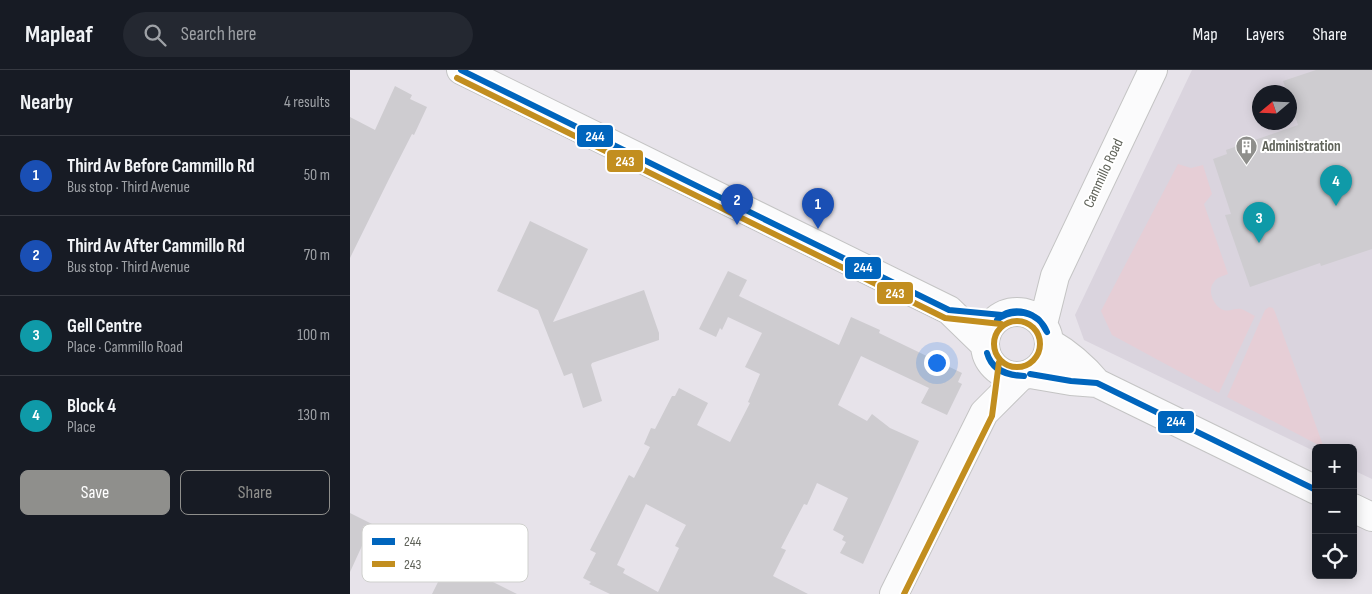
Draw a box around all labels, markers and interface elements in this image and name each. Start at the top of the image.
search box [123,12,473,57]
text: Mapleaf [25,20,93,49]
icon: search [141,21,169,49]
text: Search here [181,23,256,46]
text: Map [1193,24,1218,45]
text: Layers [1246,24,1285,45]
text: Share [1313,24,1347,45]
north arrow [1252,85,1297,130]
text: Nearby [20,90,73,115]
text: 4 results [284,93,330,112]
line badge: 244 [576,124,614,148]
text: 244 [585,128,605,145]
building icon: Administration [1234,134,1258,165]
street label: Cammillo Road [1079,136,1128,211]
place label: Administration [1261,137,1341,156]
line badge: 243 [606,149,644,173]
text: 243 [616,153,634,170]
text: Third Av Before Cammillo Rd [67,155,254,178]
pin: 4 [1320,165,1352,206]
text: 1 [33,166,39,185]
text: 50 m [304,166,330,185]
text: Bus stop · Third Avenue [67,178,190,197]
pin: 2 [721,184,753,225]
pin: 1 [802,188,834,229]
pin: 3 [1243,202,1275,243]
text: Third Av After Cammillo Rd [67,235,245,258]
text: 2 [32,246,40,265]
text: 70 m [304,246,330,265]
line badge: 244 [844,256,882,280]
text: Bus stop · Third Avenue [67,258,190,277]
text: 244 [853,259,873,276]
line badge: 243 [876,281,914,305]
text: 243 [886,285,904,302]
text: Gell Centre [67,315,142,338]
text: 3 [32,326,40,345]
text: 100 m [297,326,330,345]
text: Place · Cammillo Road [67,338,183,357]
your location [924,350,950,376]
text: Block 4 [67,395,116,418]
text: 4 [32,406,40,425]
text: 130 m [298,406,330,425]
line badge: 244 [1157,410,1195,434]
text: 244 [1166,413,1186,430]
text: Place [67,418,96,437]
map controls [1312,444,1357,579]
button: + [1312,444,1357,489]
button: Save [20,470,170,515]
button: Share [180,470,330,515]
button: − [1312,489,1357,534]
legend [362,524,528,582]
text: 244 [404,533,422,550]
button: locate [1312,534,1357,579]
text: 243 [404,556,422,573]

